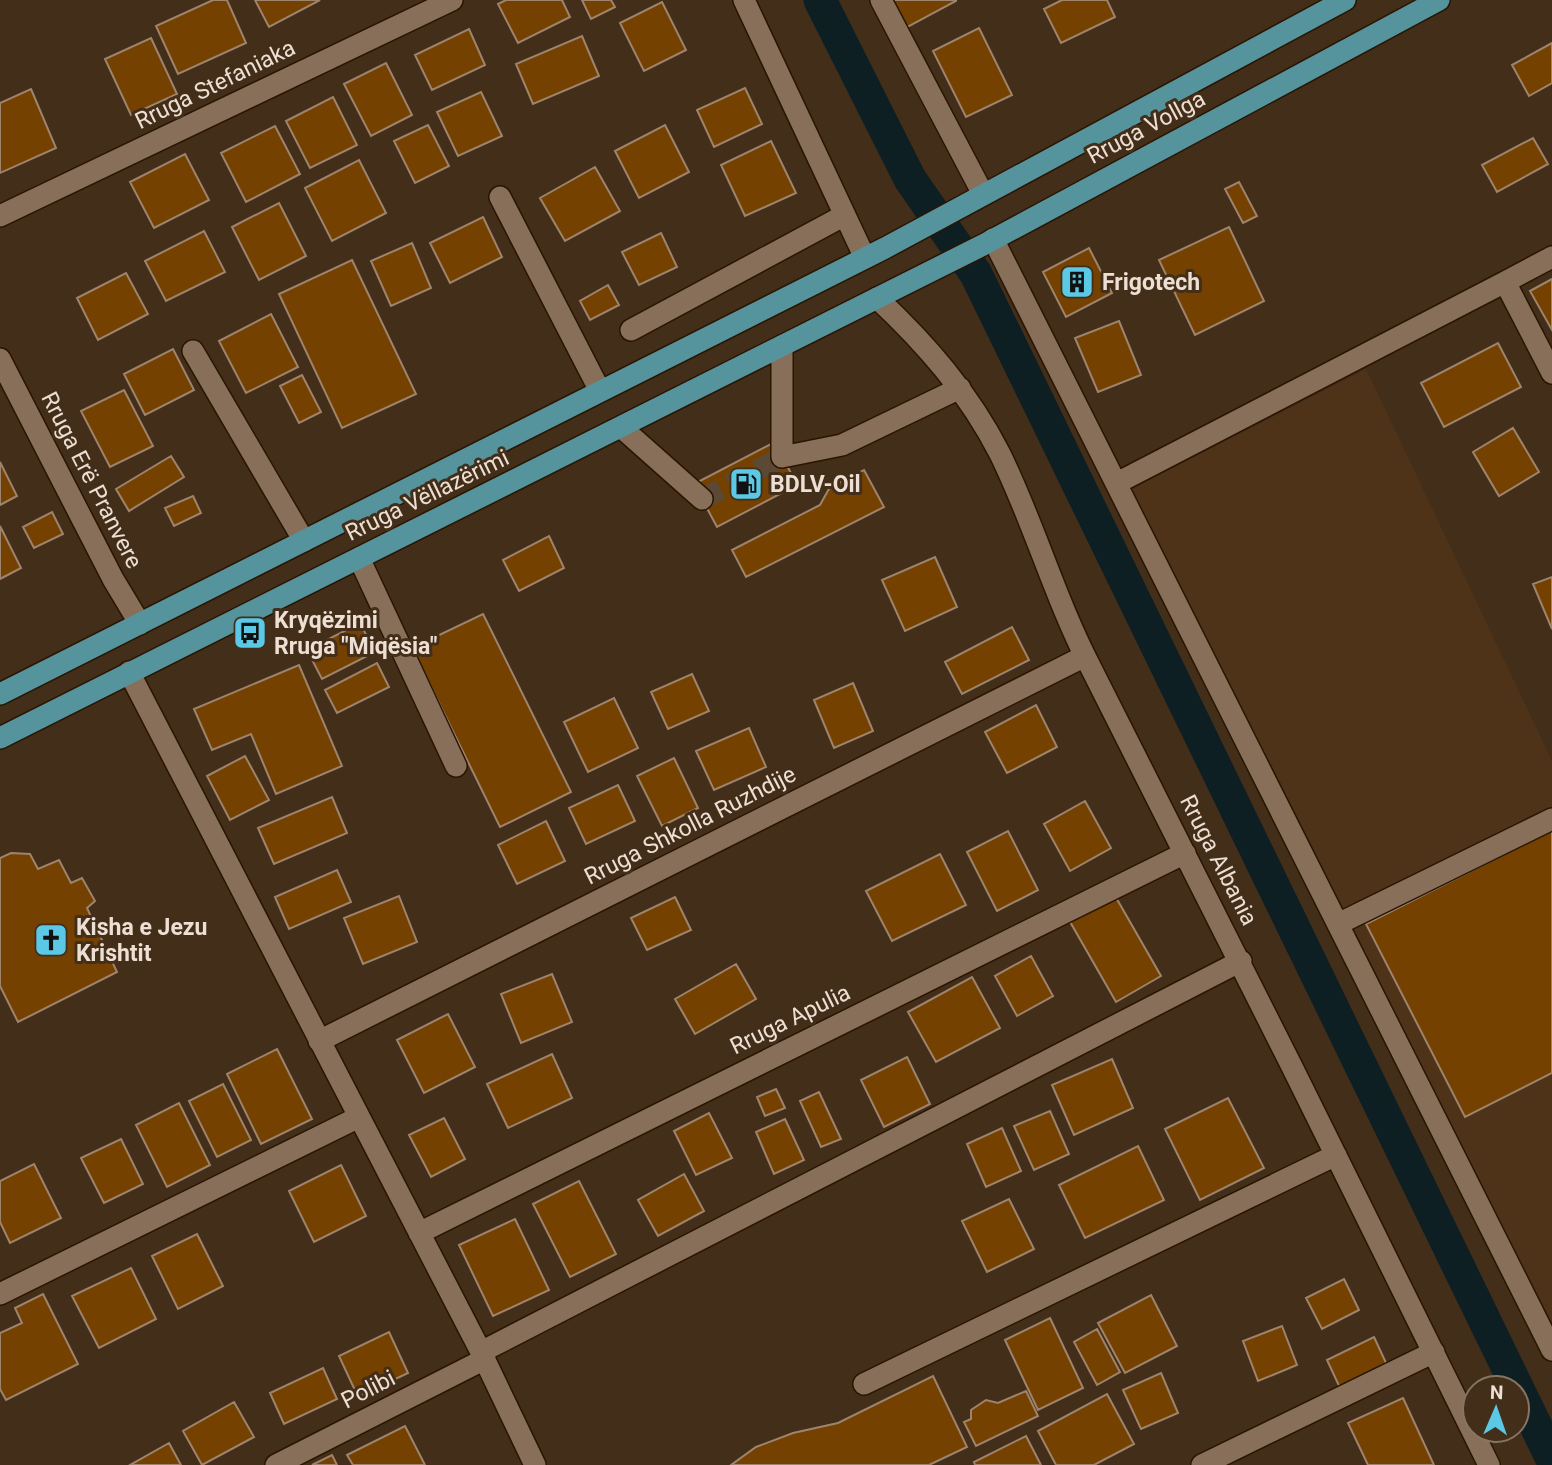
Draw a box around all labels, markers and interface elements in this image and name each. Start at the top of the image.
street label: Rruga Stefaniaka [131,34,300,135]
street label: Rruga Vollga [1083,85,1210,170]
building icon: Frigotech [1058,263,1096,301]
place label: Frigotech [1102,269,1200,296]
street label: Rruga Erë Pranvere [35,388,148,573]
street label: Rruga Vëllazërimi [341,444,513,547]
fuel station icon: BDLV-Oil [727,465,765,503]
place label: BDLV-Oil [770,471,861,498]
place label: Kryqëzimi Rruga "Miqësia" [274,607,437,660]
bus stop icon: Kryqëzimi Rruga "Miqësia" [231,614,269,652]
street label: Rruga Shkolla Ruzhdije [580,760,800,890]
street label: Rruga Albania [1174,791,1263,930]
place label: Kisha e Jezu Krishtit [76,914,207,967]
church icon: Kisha e Jezu Krishtit [32,921,70,959]
street label: Rruga Apulia [726,979,855,1060]
street label: Polibi [337,1364,400,1414]
north arrow [1461,1374,1531,1444]
text: N [1489,1381,1504,1404]

